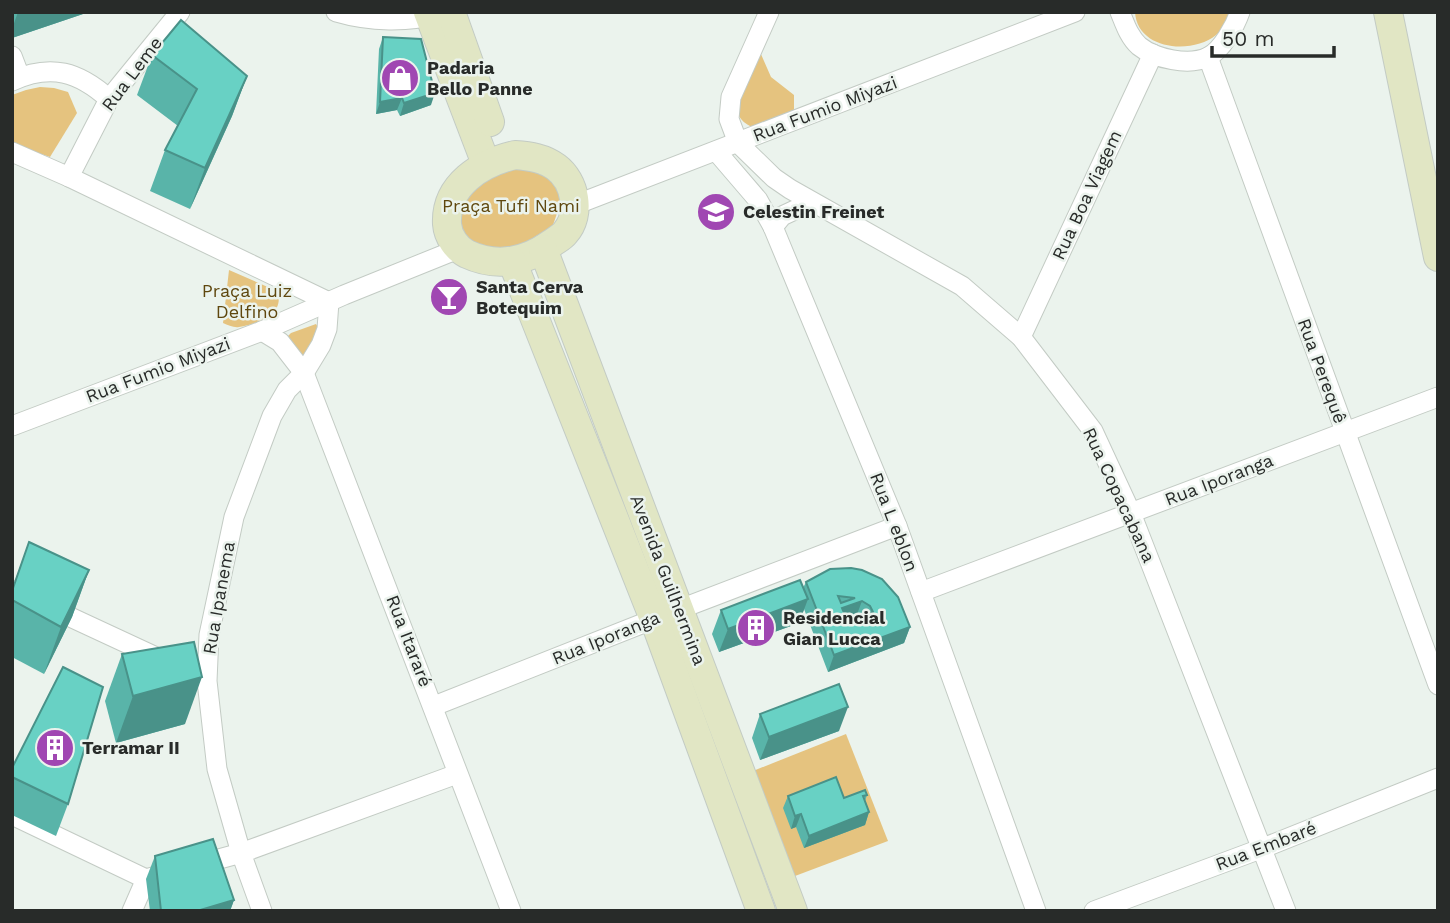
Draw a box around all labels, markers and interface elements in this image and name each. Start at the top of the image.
scale bar [1212,14,1334,58]
text: 50 m [1222,26,1274,51]
street label: Rua Leme [97,33,166,115]
shop icon: Padaria Bello Panne [379,57,421,99]
place label: Padaria Bello Panne [427,57,533,99]
street label: Rua Fumio Miyazi [750,71,900,146]
street label: Rua Boa Viagem [1047,127,1126,263]
school or university icon: Celestin Freinet [695,191,737,233]
park label: Praça Tufi Nami [442,195,580,216]
place label: Celestin Freinet [743,201,884,222]
bar icon: Santa Cerva Botequim [428,276,470,318]
place label: Santa Cerva Botequim [476,276,584,318]
park label: Praça Luiz Delfino [202,280,292,322]
street label: Rua Perequê [1294,315,1351,426]
street label: Rua Fumio Miyazi [83,332,233,407]
street label: Rua Copacabana [1079,424,1160,566]
street label: Rua Iporanga [1162,449,1276,510]
street label: Rua L eblon [866,469,923,574]
street label: Avenida Guilhermina [626,492,711,668]
street label: Rua Ipanema [198,540,239,656]
street label: Rua Itararé [382,592,437,690]
street label: Rua Iporanga [549,606,663,669]
building icon: Residencial Gian Lucca [735,607,777,649]
place label: Residencial Gian Lucca [783,607,885,649]
building icon: Terramar II [34,727,76,769]
place label: Terramar II [82,737,180,758]
street label: Rua Embaré [1212,817,1319,874]

